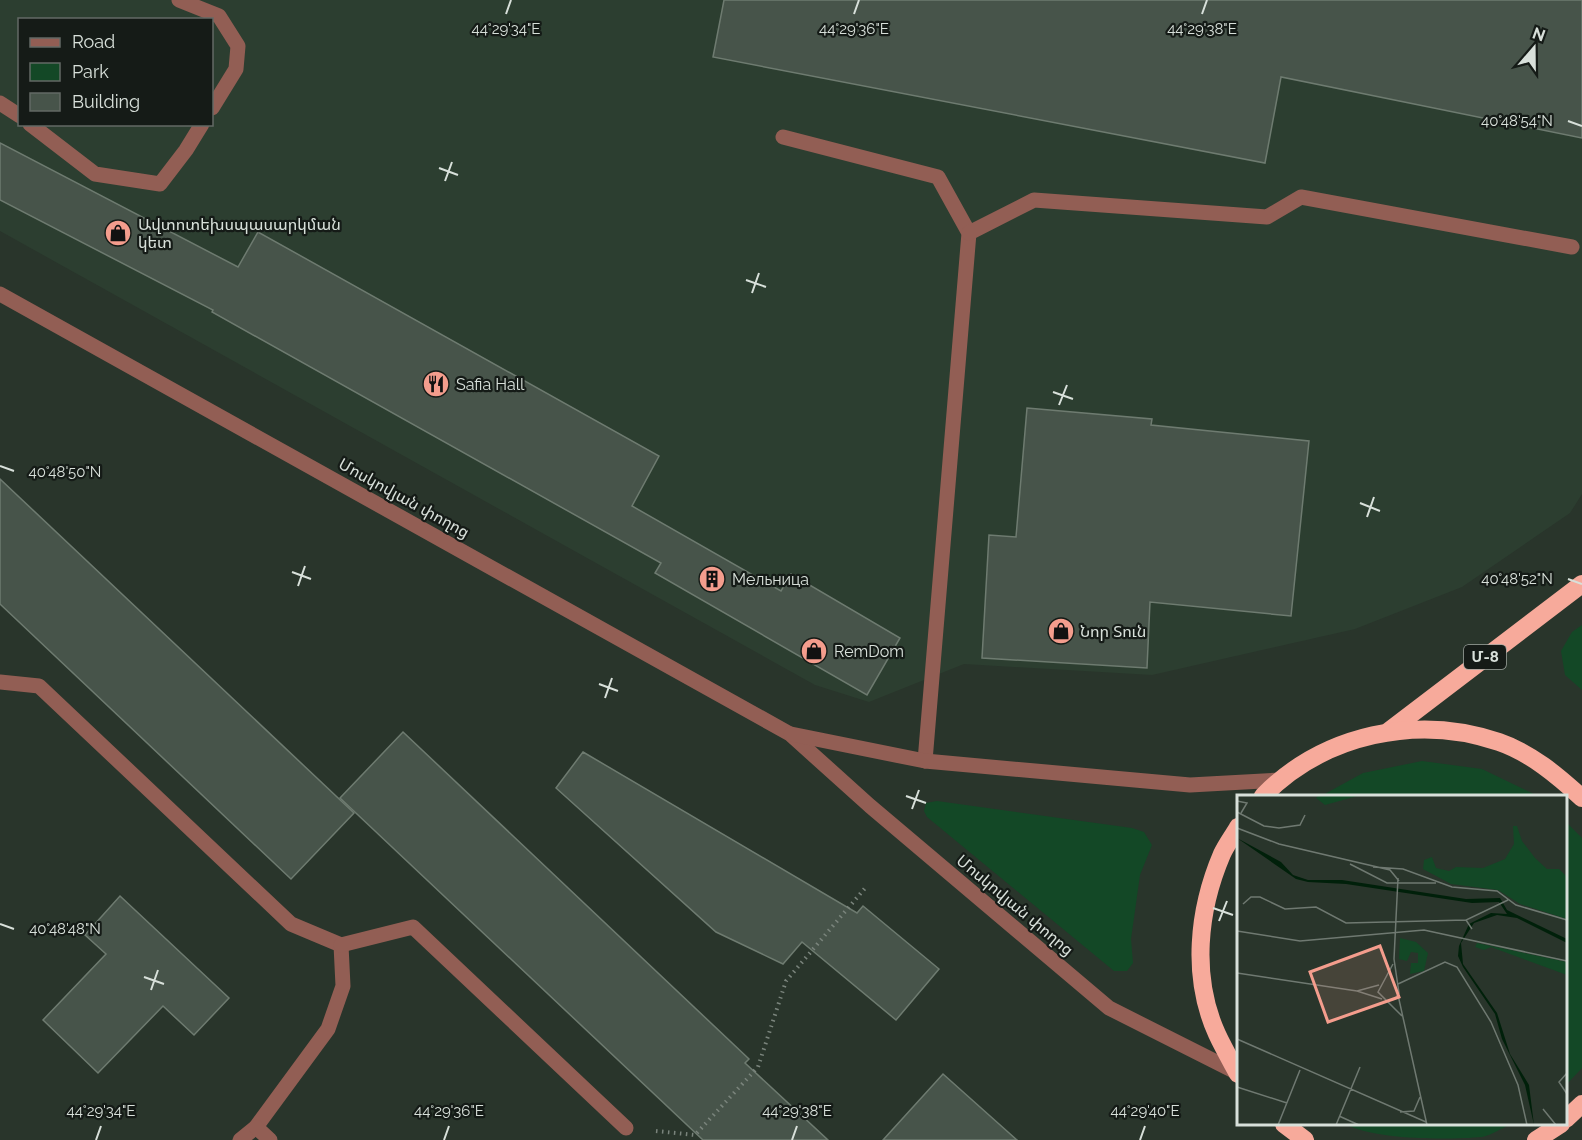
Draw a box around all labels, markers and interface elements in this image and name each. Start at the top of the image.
legend [18,18,213,126]
north arrow [1504,18,1564,78]
text: 44°29'34"E [472,20,540,38]
text: 44°29'36"E [819,20,889,38]
text: 44°29'38"E [1167,20,1237,38]
text: N [1530,23,1548,45]
text: Road [72,31,115,52]
text: Park [72,61,109,82]
text: Building [72,91,140,112]
text: 40°48'54"N [1481,112,1553,130]
place label: Ավտոտեխսպասարկման կետ [138,215,341,252]
shop icon: Ավտոտեխսպասարկման կետ [103,218,133,248]
restaurant icon: Safia Hall [421,369,451,399]
place label: Safia Hall [456,375,525,394]
street label: Մոսկովյան փողոց [335,454,473,542]
text: 40°48'50"N [29,463,101,481]
building icon: Мельница [697,564,727,594]
place label: Мельница [732,570,809,589]
text: 40°48'52"N [1481,570,1553,588]
shop icon: Նոր Տուն [1046,616,1076,646]
place label: Նոր Տուն [1080,622,1146,641]
shop icon: RemDom [799,636,829,666]
place label: RemDom [834,642,904,661]
road number: Մ-8 [1464,645,1506,669]
inset map [1237,795,1567,1125]
street label: Մոսկովյան փողոց [953,851,1077,959]
text: 40°48'48"N [29,920,101,938]
text: 44°29'34"E [67,1102,135,1120]
text: 44°29'36"E [414,1102,484,1120]
text: 44°29'38"E [762,1102,832,1120]
text: 44°29'40"E [1110,1102,1180,1120]

